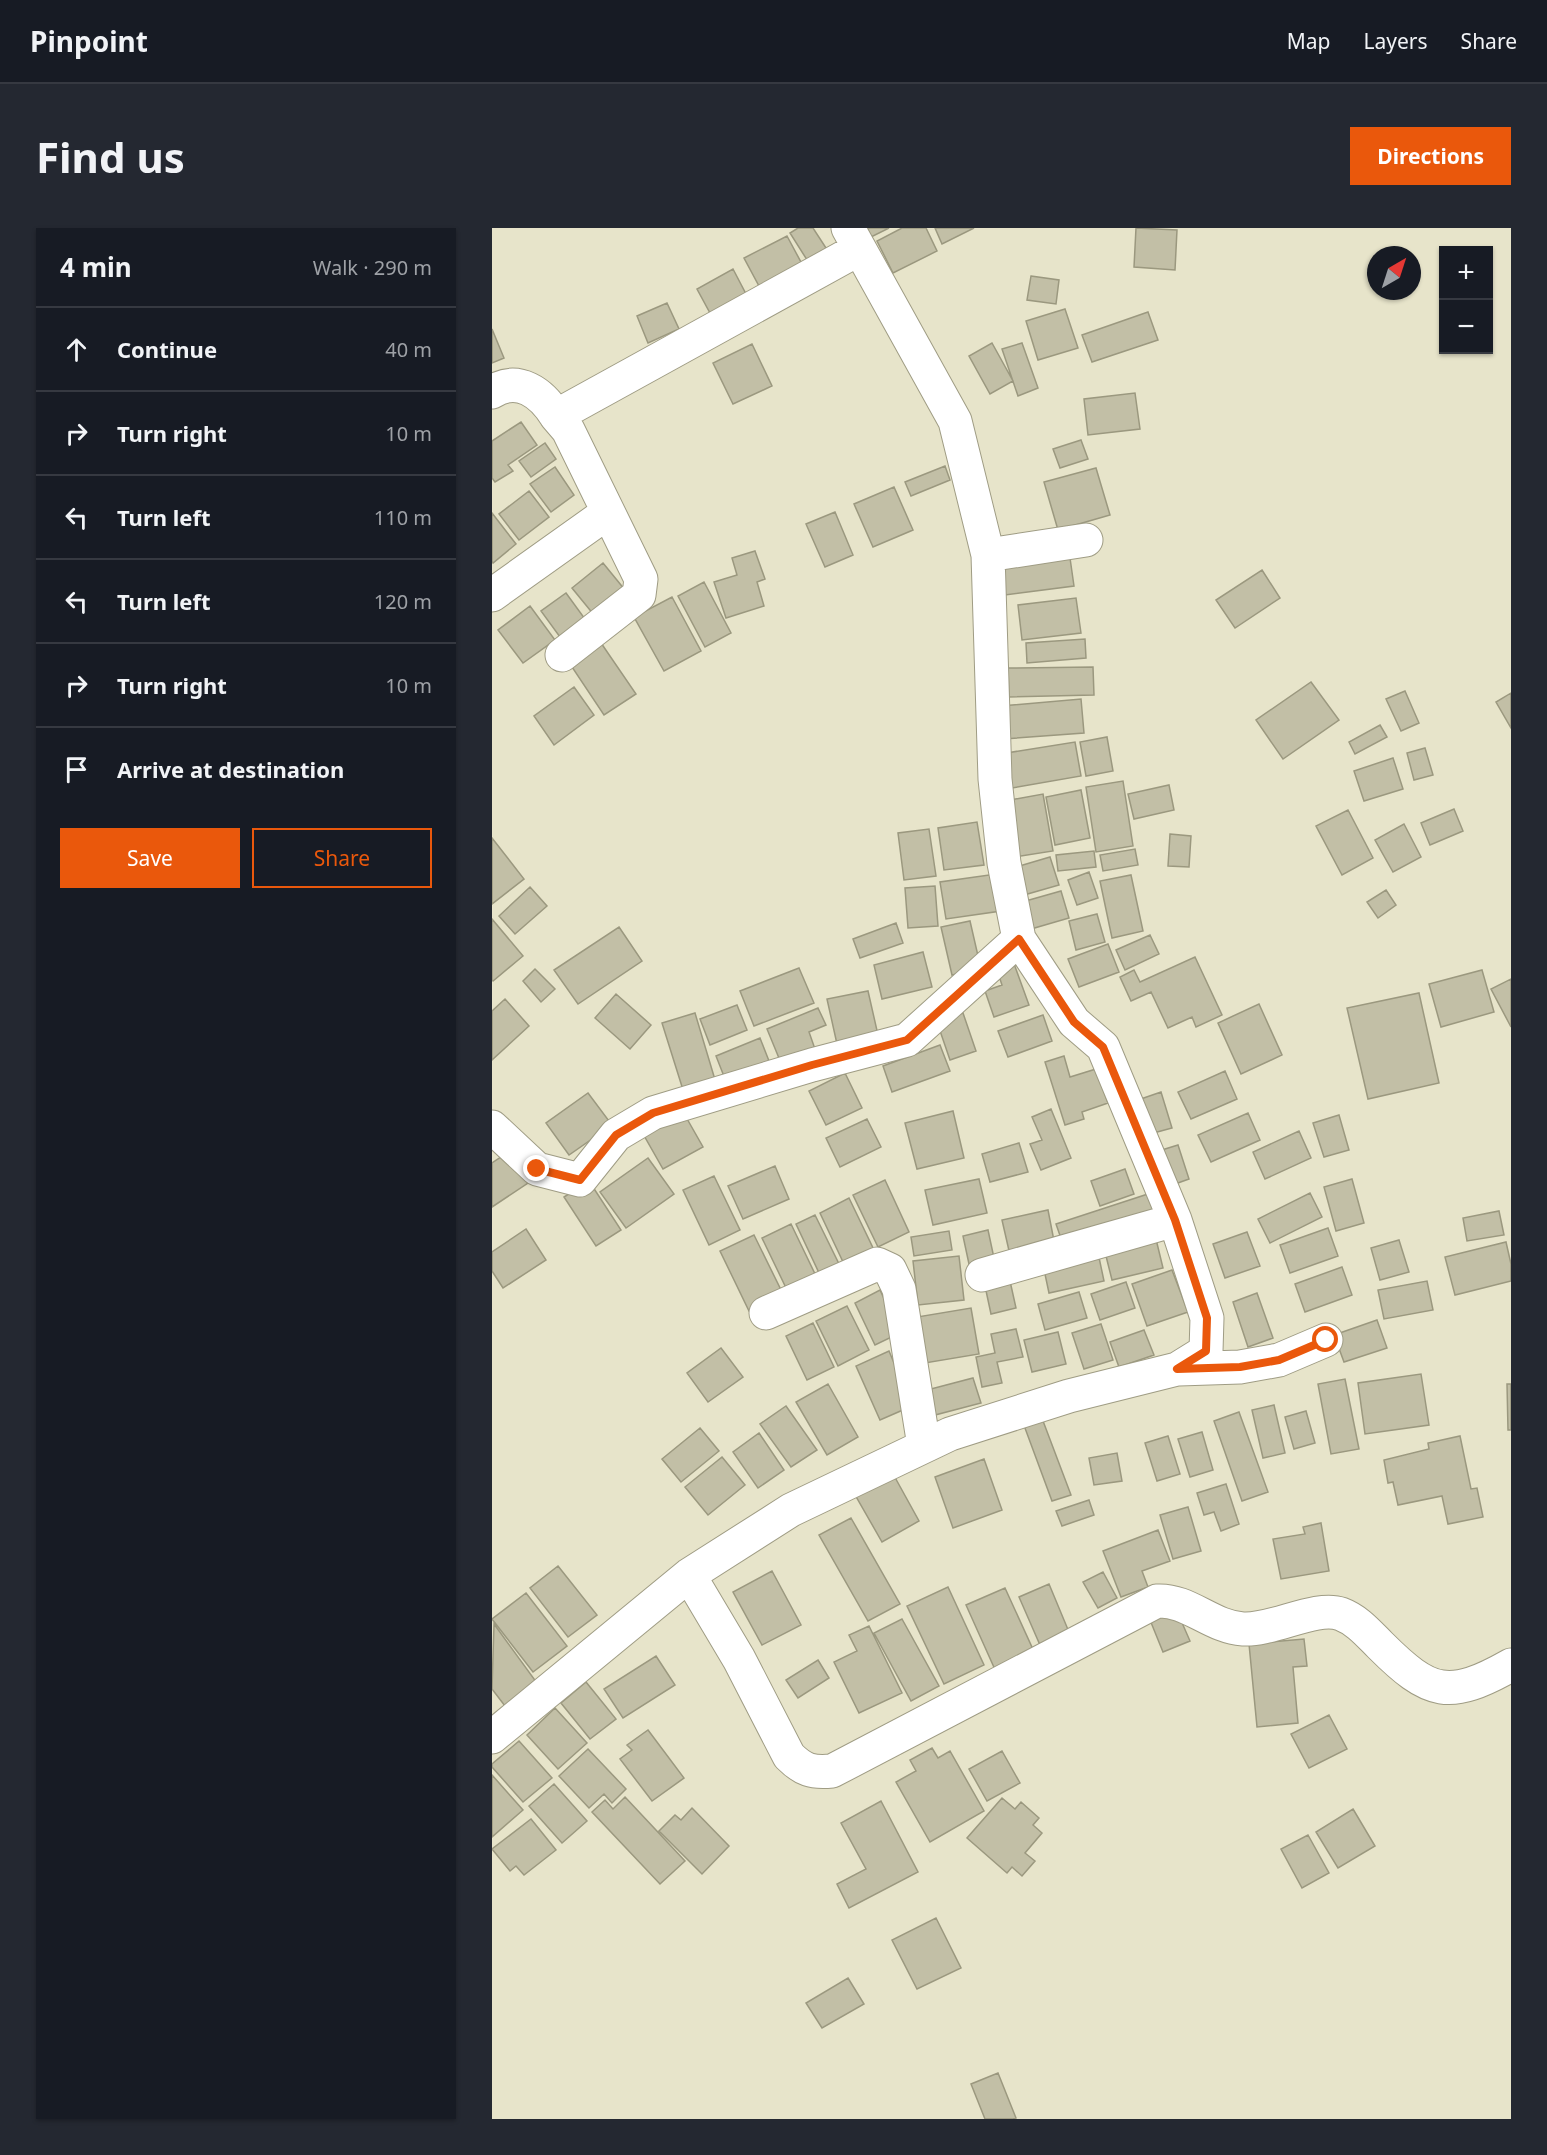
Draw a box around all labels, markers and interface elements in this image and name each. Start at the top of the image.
text: Pinpoint [30,22,148,60]
text: Map [1287,27,1331,55]
text: Layers [1364,27,1428,55]
text: Share [1461,27,1517,55]
button: Directions [1350,127,1511,185]
text: Find us [36,128,185,185]
north arrow [1367,246,1421,300]
map controls [1439,246,1493,354]
button: + [1439,246,1493,300]
text: 4 min [60,249,132,285]
text: Walk · 290 m [313,254,432,281]
button: − [1439,300,1493,354]
icon: ahead [60,333,93,366]
text: Continue [117,334,217,364]
text: 40 m [385,336,432,363]
icon: right [60,417,93,450]
text: Turn right [117,418,227,448]
text: 10 m [385,420,432,447]
icon: left [60,501,93,534]
text: Turn left [117,502,211,532]
text: 110 m [374,504,432,531]
icon: left [60,585,93,618]
text: Turn left [117,586,211,616]
text: 120 m [374,588,432,615]
icon: right [60,669,93,702]
text: Turn right [117,670,227,700]
text: 10 m [385,672,432,699]
icon: arrive [60,753,93,786]
text: Arrive at destination [117,754,344,784]
button: Save [60,828,240,888]
button: Share [252,828,432,888]
route end [523,1155,549,1181]
route start [1312,1326,1338,1352]

